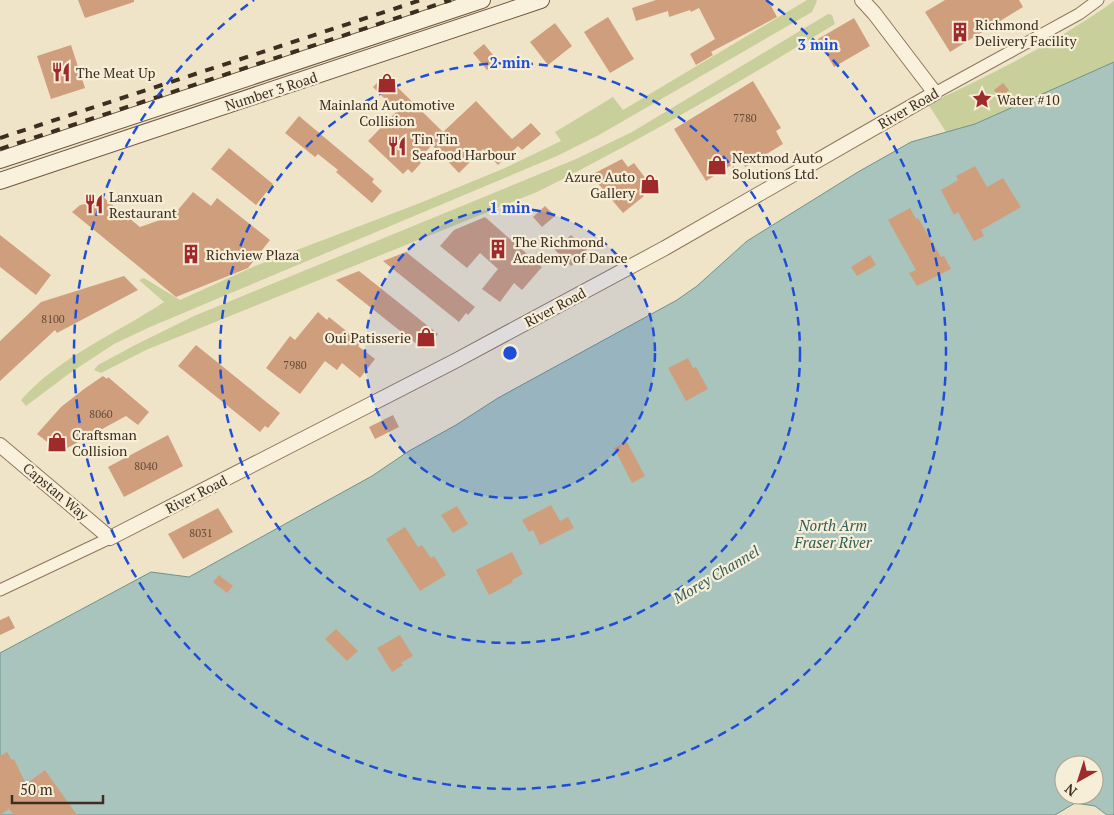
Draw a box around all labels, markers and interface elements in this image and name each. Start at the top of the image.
place label: Richmond Delivery Facility [975,15,1077,50]
building icon: Richmond Delivery Facility [949,21,971,43]
text: 3 min [797,34,839,54]
text: 2 min [489,52,531,72]
restaurant icon: The Meat Up [50,61,72,83]
place label: The Meat Up [76,63,156,82]
street label: Number 3 Road [222,67,320,115]
shop icon: Mainland Automotive Collision [376,72,398,94]
street label: River Road [874,83,942,133]
place icon: Water #10 [971,88,993,110]
place label: Water #10 [997,90,1060,109]
place label: Mainland Automotive Collision [319,95,455,130]
house number: 7780 [733,111,757,125]
place label: Tin Tin Seafood Harbour [412,129,517,164]
restaurant icon: Tin Tin Seafood Harbour [386,135,408,157]
place label: Nextmod Auto Solutions Ltd. [732,148,823,183]
shop icon: Nextmod Auto Solutions Ltd. [706,154,728,176]
place label: Azure Auto Gallery [564,167,636,202]
shop icon: Azure Auto Gallery [639,173,661,195]
place label: Lanxuan Restaurant [109,187,178,222]
restaurant icon: Lanxuan Restaurant [83,193,105,215]
text: 1 min [489,197,531,217]
place label: The Richmond Academy of Dance [513,232,628,267]
building icon: The Richmond Academy of Dance [487,238,509,260]
building icon: Richview Plaza [180,243,202,265]
place label: Richview Plaza [206,245,299,264]
street label: River Road [521,283,589,331]
house number: 8100 [41,312,65,326]
shop icon: Oui Patisserie [415,326,437,348]
place label: Oui Patisserie [324,328,411,347]
centre of rings [501,344,519,362]
house number: 7980 [283,358,307,372]
house number: 8060 [89,407,113,421]
place label: Craftsman Collision [72,425,138,460]
shop icon: Craftsman Collision [46,431,68,453]
street label: Capstan Way [19,458,94,525]
house number: 8040 [134,459,158,473]
street label: River Road [162,470,230,518]
water label: North Arm Fraser River [794,515,873,552]
house number: 8031 [189,526,213,540]
water label: Morey Channel [669,540,763,608]
north arrow [1054,755,1104,805]
scale bar [12,772,104,804]
text: 50 m [20,779,53,799]
text: N [1060,780,1081,801]

